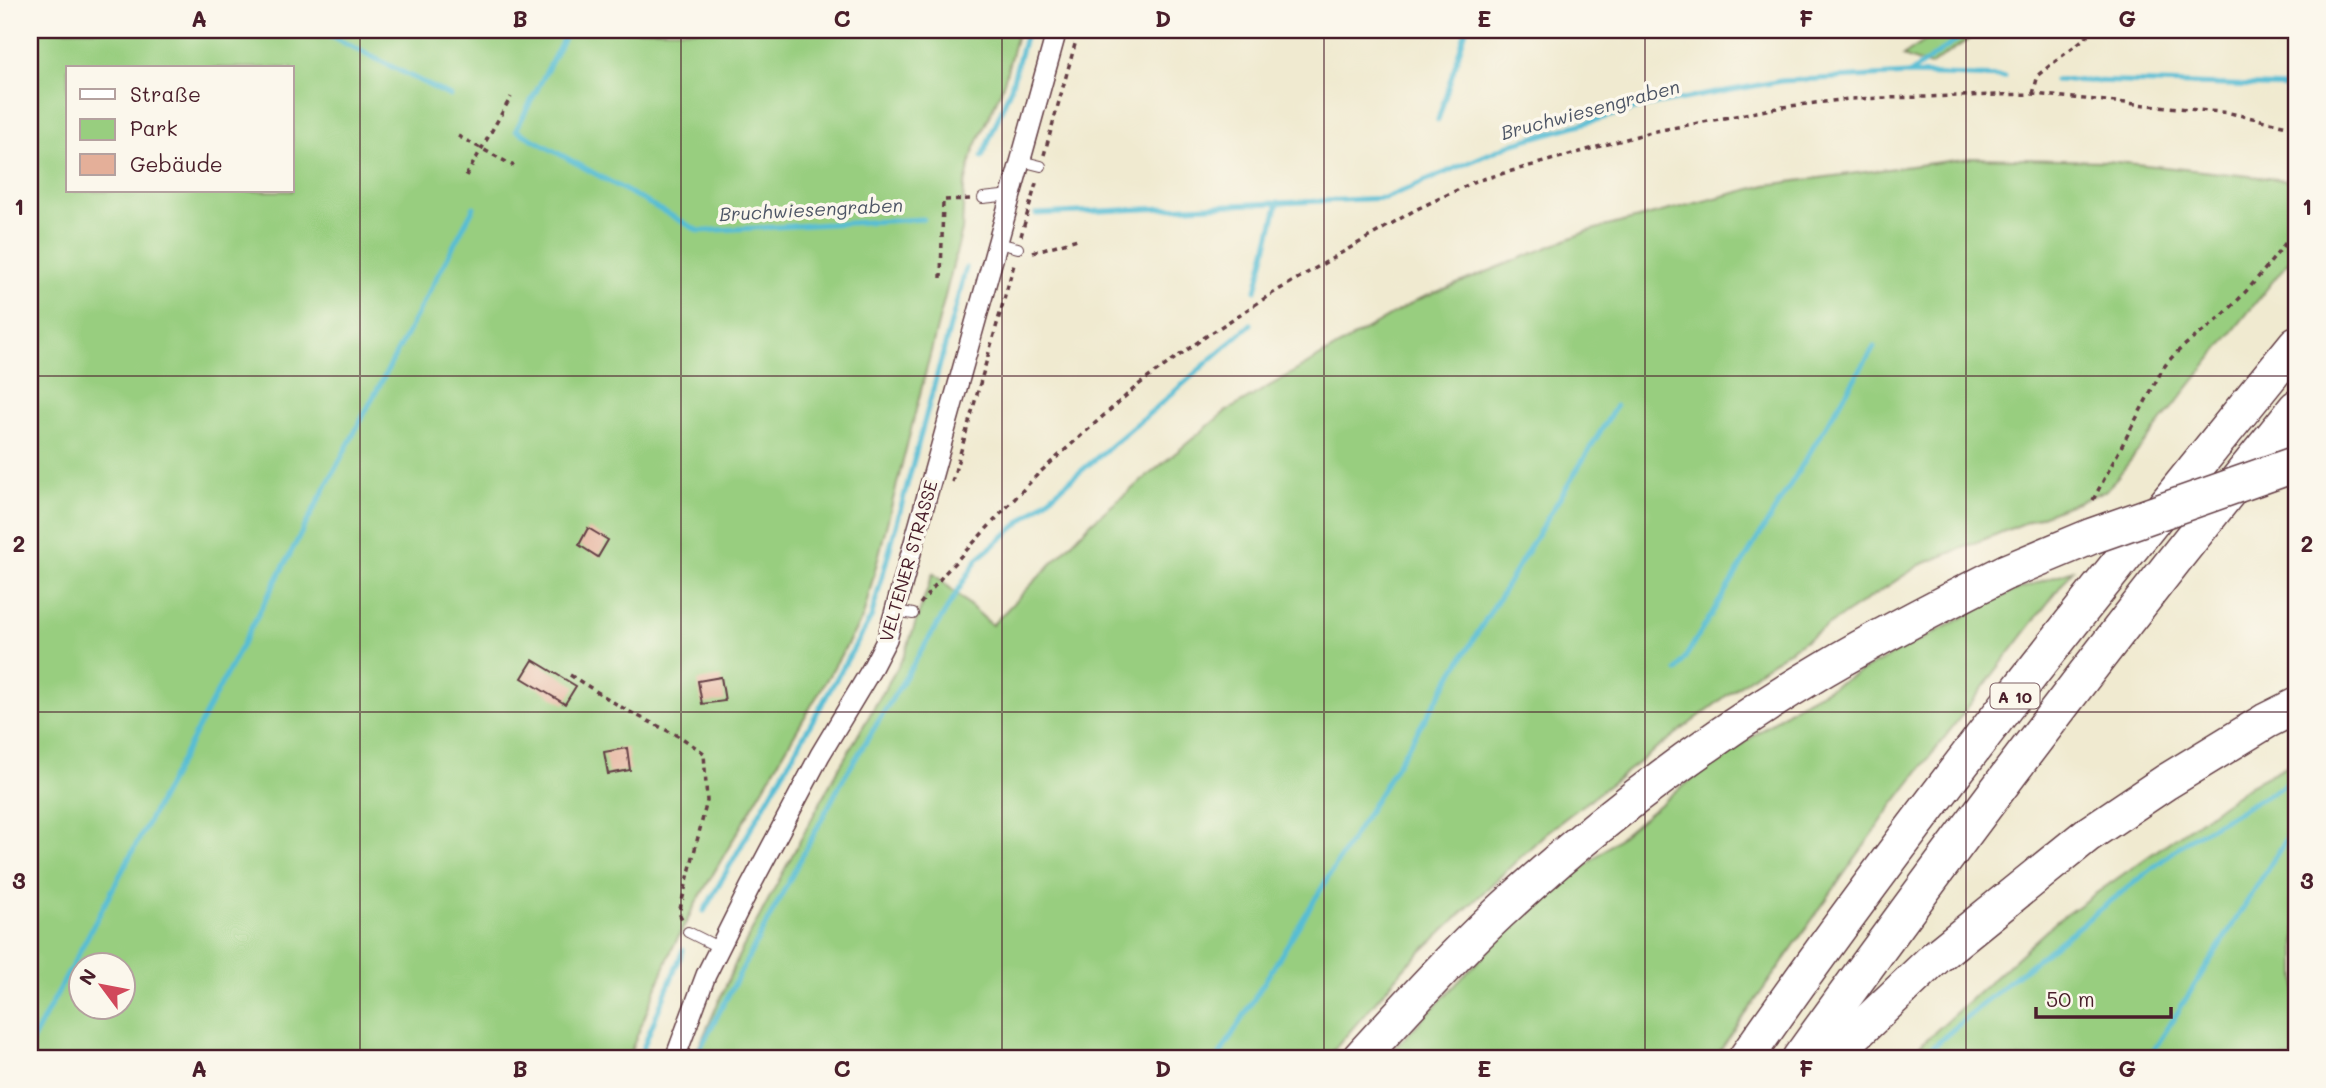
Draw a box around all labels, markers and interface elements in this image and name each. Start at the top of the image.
text: A [191,3,207,33]
text: B [512,3,528,33]
text: C [833,3,851,33]
text: D [1155,3,1171,33]
text: E [1477,3,1491,33]
text: F [1799,3,1813,33]
text: G [2118,3,2136,33]
legend [66,66,294,192]
water label: Bruchwiesengraben [1498,73,1682,145]
text: Straße [130,80,201,107]
text: Park [130,114,178,141]
text: Gebäude [130,150,223,177]
text: 1 [14,191,24,221]
text: 1 [2302,191,2312,221]
water label: Bruchwiesengraben [718,192,904,226]
street label: VELTENER STRASSE [873,477,943,645]
text: 2 [13,528,25,558]
text: 2 [2301,528,2313,558]
road number: A 10 [1990,684,2039,708]
text: 3 [12,865,26,895]
text: 3 [2300,865,2314,895]
north arrow [66,951,136,1021]
text: N [73,964,102,989]
scale bar [2036,976,2170,1020]
text: 50 m [2046,985,2095,1012]
text: A [191,1053,207,1083]
text: B [512,1053,528,1083]
text: C [833,1053,851,1083]
text: D [1155,1053,1171,1083]
text: E [1477,1053,1491,1083]
text: F [1799,1053,1813,1083]
text: G [2118,1053,2136,1083]

